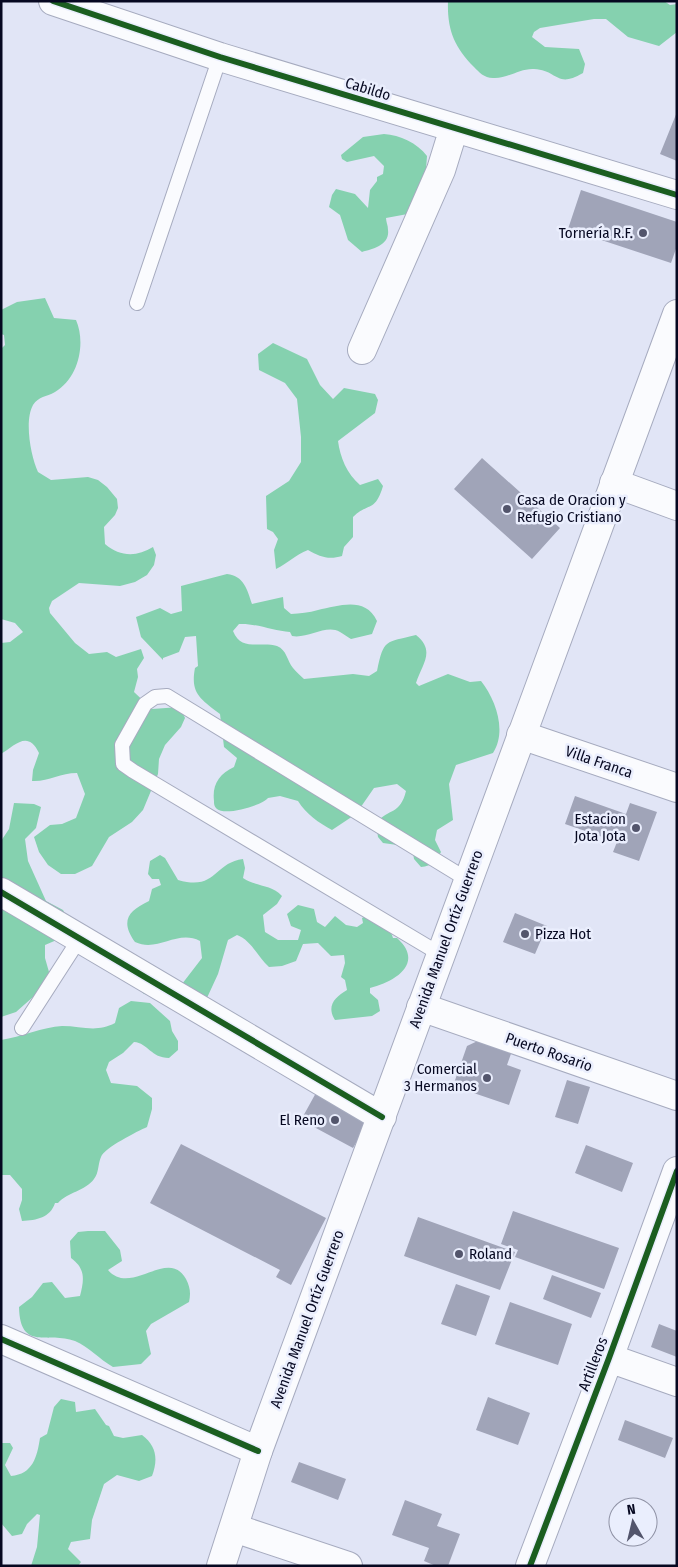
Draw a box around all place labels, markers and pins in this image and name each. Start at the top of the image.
place label: Tornería R.F. [559,224,633,242]
marker: Tornería R.F. [637,227,649,239]
place label: Casa de Oracion y Refugio Cristiano [517,491,626,526]
marker: Casa de Oracion y Refugio Cristiano [501,503,513,515]
place label: Estacion Jota Jota [574,810,626,845]
marker: Estacion Jota Jota [630,822,642,834]
place label: Pizza Hot [535,925,591,943]
marker: Pizza Hot [519,928,531,940]
place label: Comercial 3 Hermanos [404,1060,477,1095]
marker: Comercial 3 Hermanos [481,1072,493,1084]
place label: El Reno [279,1111,325,1129]
marker: El Reno [329,1114,341,1126]
place label: Roland [469,1245,512,1263]
marker: Roland [453,1248,465,1260]

